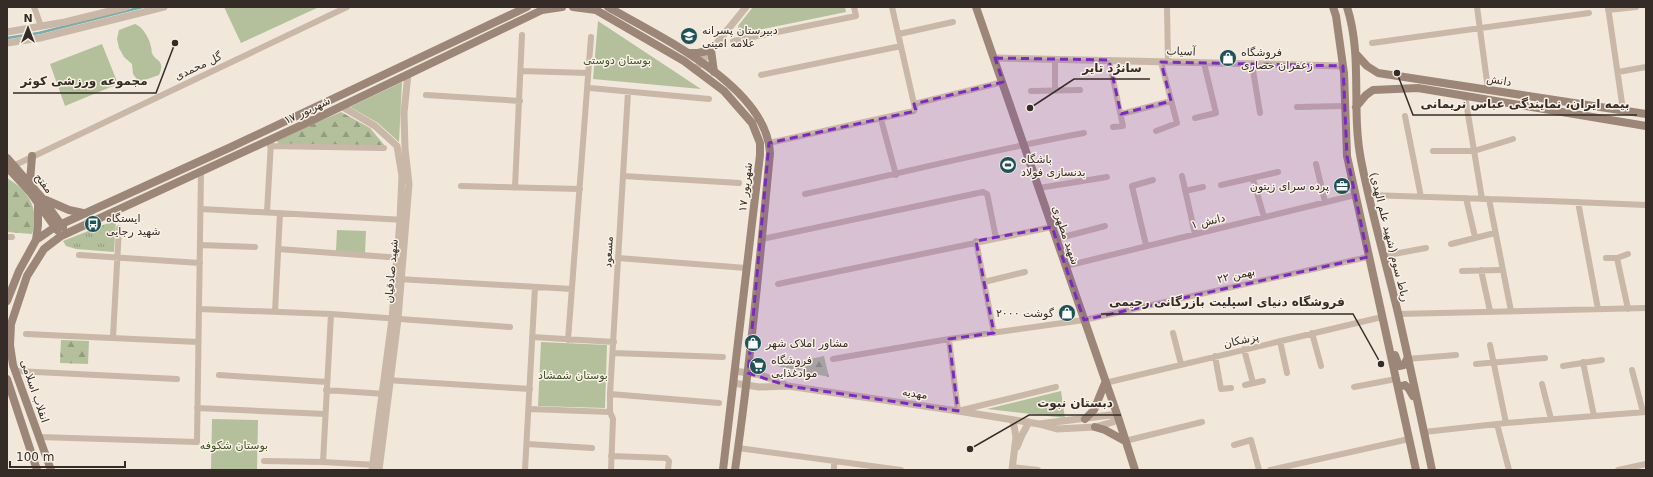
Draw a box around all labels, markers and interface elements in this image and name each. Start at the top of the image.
north arrow [8,8,48,48]
text: N [23,12,33,25]
place label: دبیرستان پسرانه علامه امینی [702,24,778,50]
school or university icon: دبیرستان پسرانه علامه امینی [679,26,699,46]
street label: آسیاب [1166,43,1197,59]
place label: فروشگاه زعفران حصاری [1241,46,1313,72]
shop icon: فروشگاه زعفران حصاری [1218,48,1238,68]
street label: گل محمدی [172,50,225,83]
park label: بوستان دوستی [583,54,651,67]
callout: سانرُد تایر [1074,55,1150,79]
text: سانرُد تایر [1081,61,1142,75]
callout: مجموعه ورزشی کوثر [13,69,156,93]
street label: دانش [1486,72,1512,89]
text: مجموعه ورزشی کوثر [19,74,148,89]
callout: بیمه ایران، نمایندگی عباس نریمانی [1413,91,1637,115]
street label: ۱۷ شهریور [282,94,333,127]
text: بیمه ایران، نمایندگی عباس نریمانی [1421,97,1629,111]
place label: باشگاه بدنسازی فولاد [1021,153,1086,179]
sports icon: باشگاه بدنسازی فولاد [998,155,1018,175]
street label: ۱۷ شهریور [736,162,755,213]
street label: مفتح [32,171,56,196]
street label: رباط سوم (شهید علم الهدی) [1367,171,1412,303]
office icon: پرده سرای زیتون [1332,176,1352,196]
place label: پرده سرای زیتون [1250,180,1329,193]
street label: شهید مطهری [1049,204,1082,266]
street label: دانش ۱ [1190,211,1227,232]
place label: ایستگاه شهید رجایی [106,212,161,238]
bus stop icon: ایستگاه شهید رجایی [83,214,103,234]
street label: مسعود [601,236,616,268]
street label: شهید صادقیان [382,238,401,304]
street label: ۲۲ بهمن [1216,265,1256,286]
callout: فروشگاه دنیای اسپلیت بازرگانی رحیمی [1101,290,1353,314]
text: فروشگاه دنیای اسپلیت بازرگانی رحیمی [1109,295,1345,310]
shop icon: گوشت ۲۰۰۰ [1057,303,1077,323]
place label: گوشت ۲۰۰۰ [996,307,1055,320]
street label: پزشکان [1222,330,1260,351]
shop icon: مشاور املاک شهر [743,333,763,353]
place label: مشاور املاک شهر [765,337,848,350]
place label: فروشگاه موادغذایی [771,354,817,380]
supermarket icon: فروشگاه موادغذایی [748,356,768,376]
street label: انقلاب اسلامی [18,358,51,424]
park label: بوستان شمشاد [538,369,608,382]
street label: مهدیه [901,385,929,402]
callout: دبستان نبوت [1029,391,1121,415]
text: دبستان نبوت [1037,396,1113,411]
park label: بوستان شکوفه [200,439,268,452]
scale bar [10,443,125,469]
text: 100 m [16,450,54,464]

